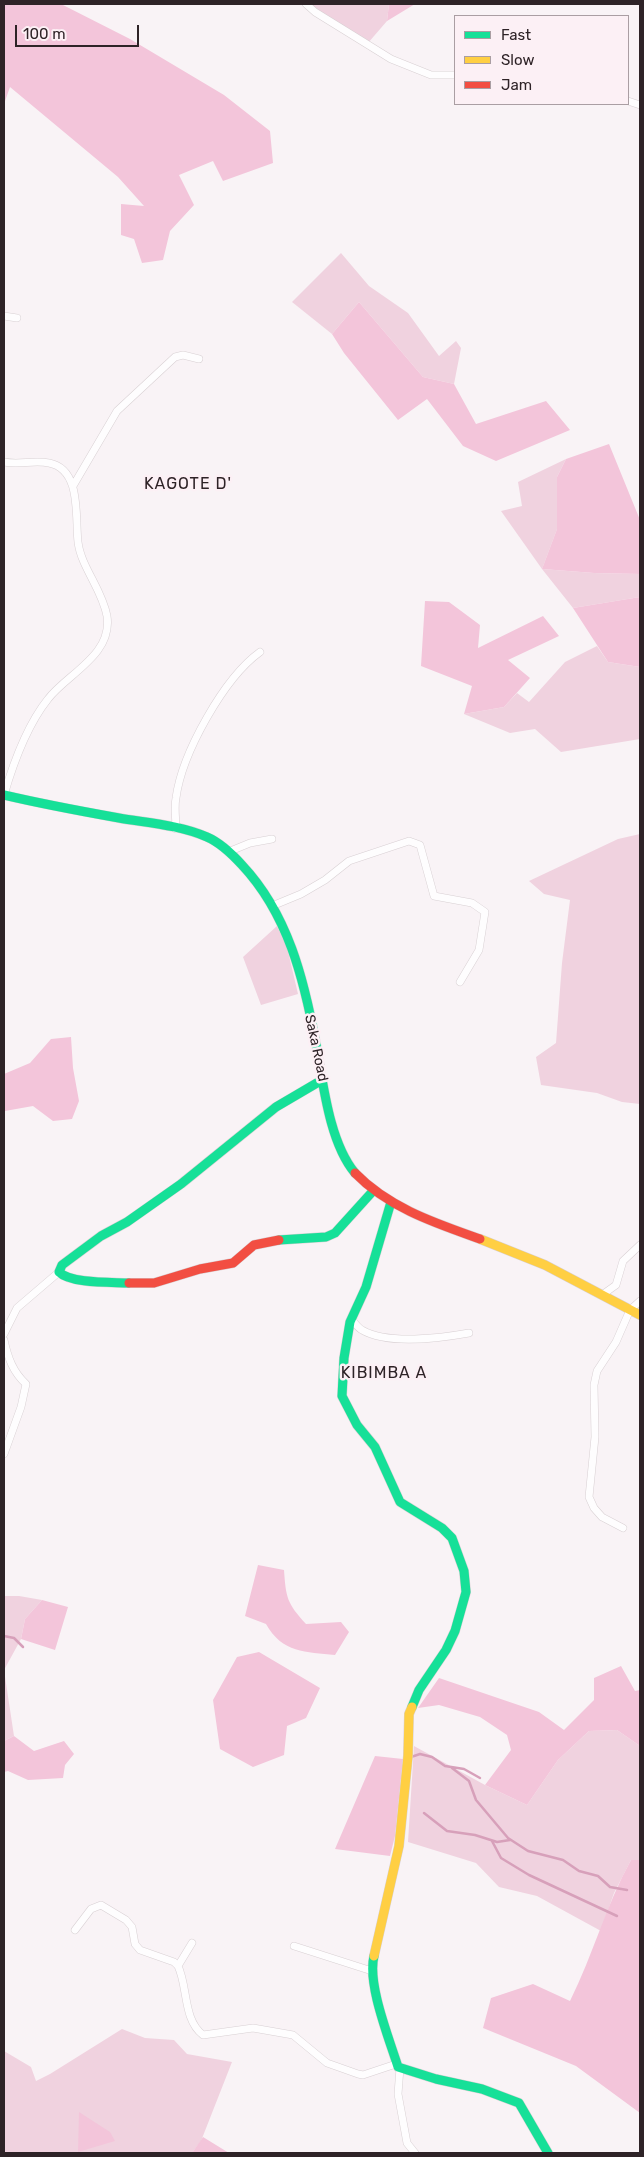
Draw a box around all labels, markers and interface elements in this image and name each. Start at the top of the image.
scale bar [18,15,141,47]
legend [454,15,629,105]
text: 100 m [23,25,65,43]
text: Fast [501,26,531,44]
text: Slow [501,51,534,69]
text: Jam [501,76,532,94]
district label: KAGOTE D' [143,474,233,494]
street label: Saka Road [301,1013,331,1083]
district label: KIBIMBA A [340,1363,428,1383]

